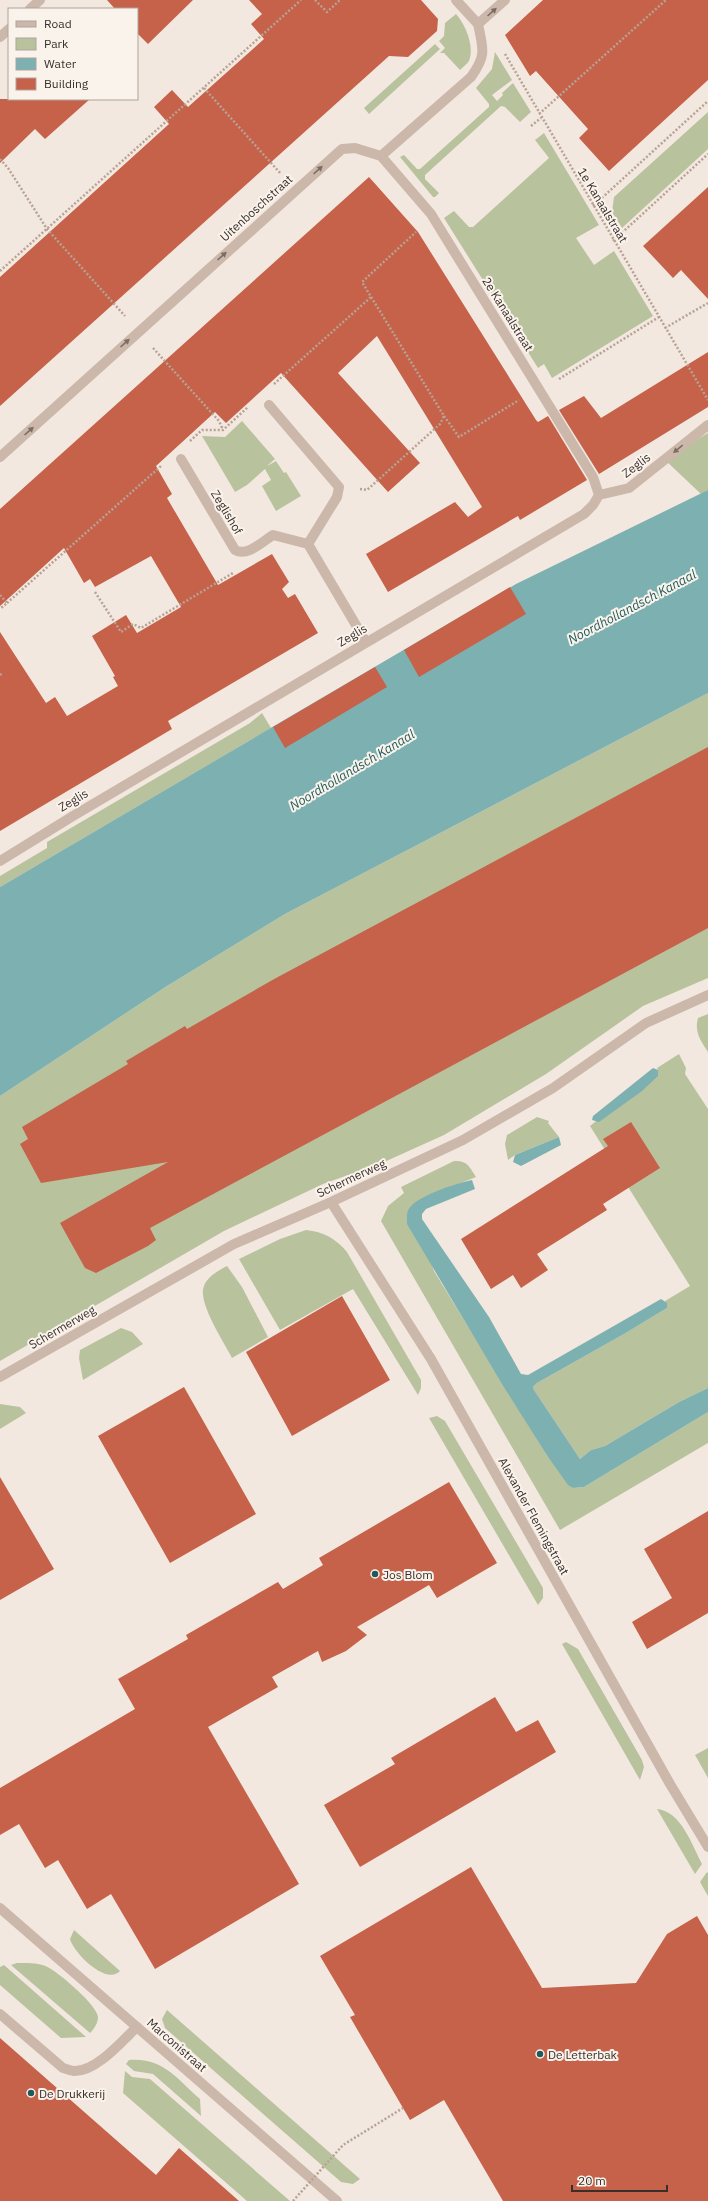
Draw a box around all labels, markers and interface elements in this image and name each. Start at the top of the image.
legend [8,8,138,100]
one-way arrow [487,8,496,17]
text: Road [44,16,72,31]
text: Park [44,36,69,51]
text: Water [44,56,77,71]
text: Building [44,76,89,91]
one-way arrow [313,165,324,174]
street label: 1e Kanaalstraat [575,165,631,245]
street label: Uitenboschstraat [217,172,295,244]
one-way arrow [216,252,227,261]
street label: 2e Kanaalstraat [479,274,537,354]
one-way arrow [120,339,129,348]
one-way arrow [24,426,34,436]
one-way arrow [672,445,683,454]
street label: Zeglis [619,449,653,481]
street label: Zeglishof [208,487,246,537]
water label: Noordhollandsch Kanaal [565,566,700,648]
street label: Zeglis [334,620,370,650]
water label: Noordhollandsch Kanaal [286,726,418,814]
street label: Zeglis [55,785,91,815]
street label: Schermerweg [314,1155,388,1201]
street label: Schermerweg [26,1302,99,1352]
street label: Alexander Flemingstraat [495,1455,573,1577]
place label: Jos Blom [383,1567,433,1582]
marker: Jos Blom [370,1569,380,1579]
street label: Marconistraat [144,2015,210,2075]
place label: De Letterbak [548,2047,618,2062]
marker: De Letterbak [535,2049,545,2059]
place label: De Drukkerij [39,2086,105,2101]
marker: De Drukkerij [26,2088,36,2098]
scale bar [572,2167,667,2193]
text: 20 m [578,2173,606,2188]

